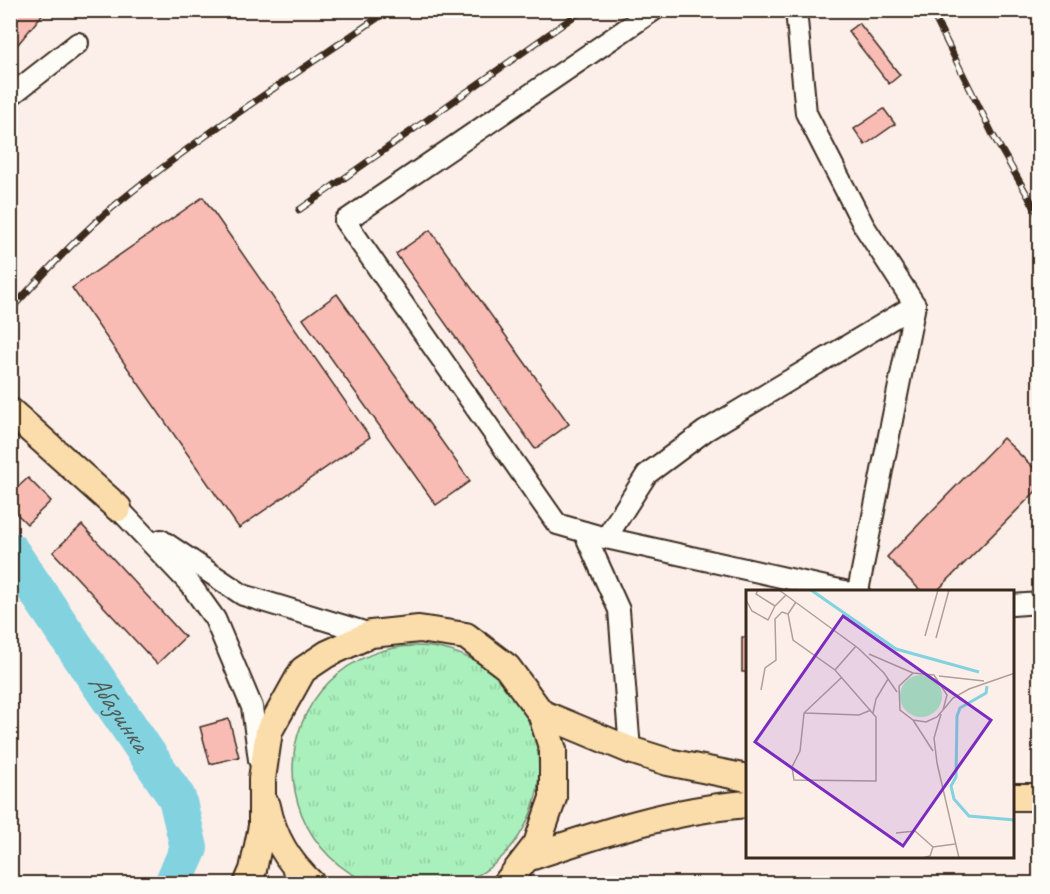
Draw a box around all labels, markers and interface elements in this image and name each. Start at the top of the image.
inset map [746,590,1014,858]
water label: Абазинка [81,667,159,760]

